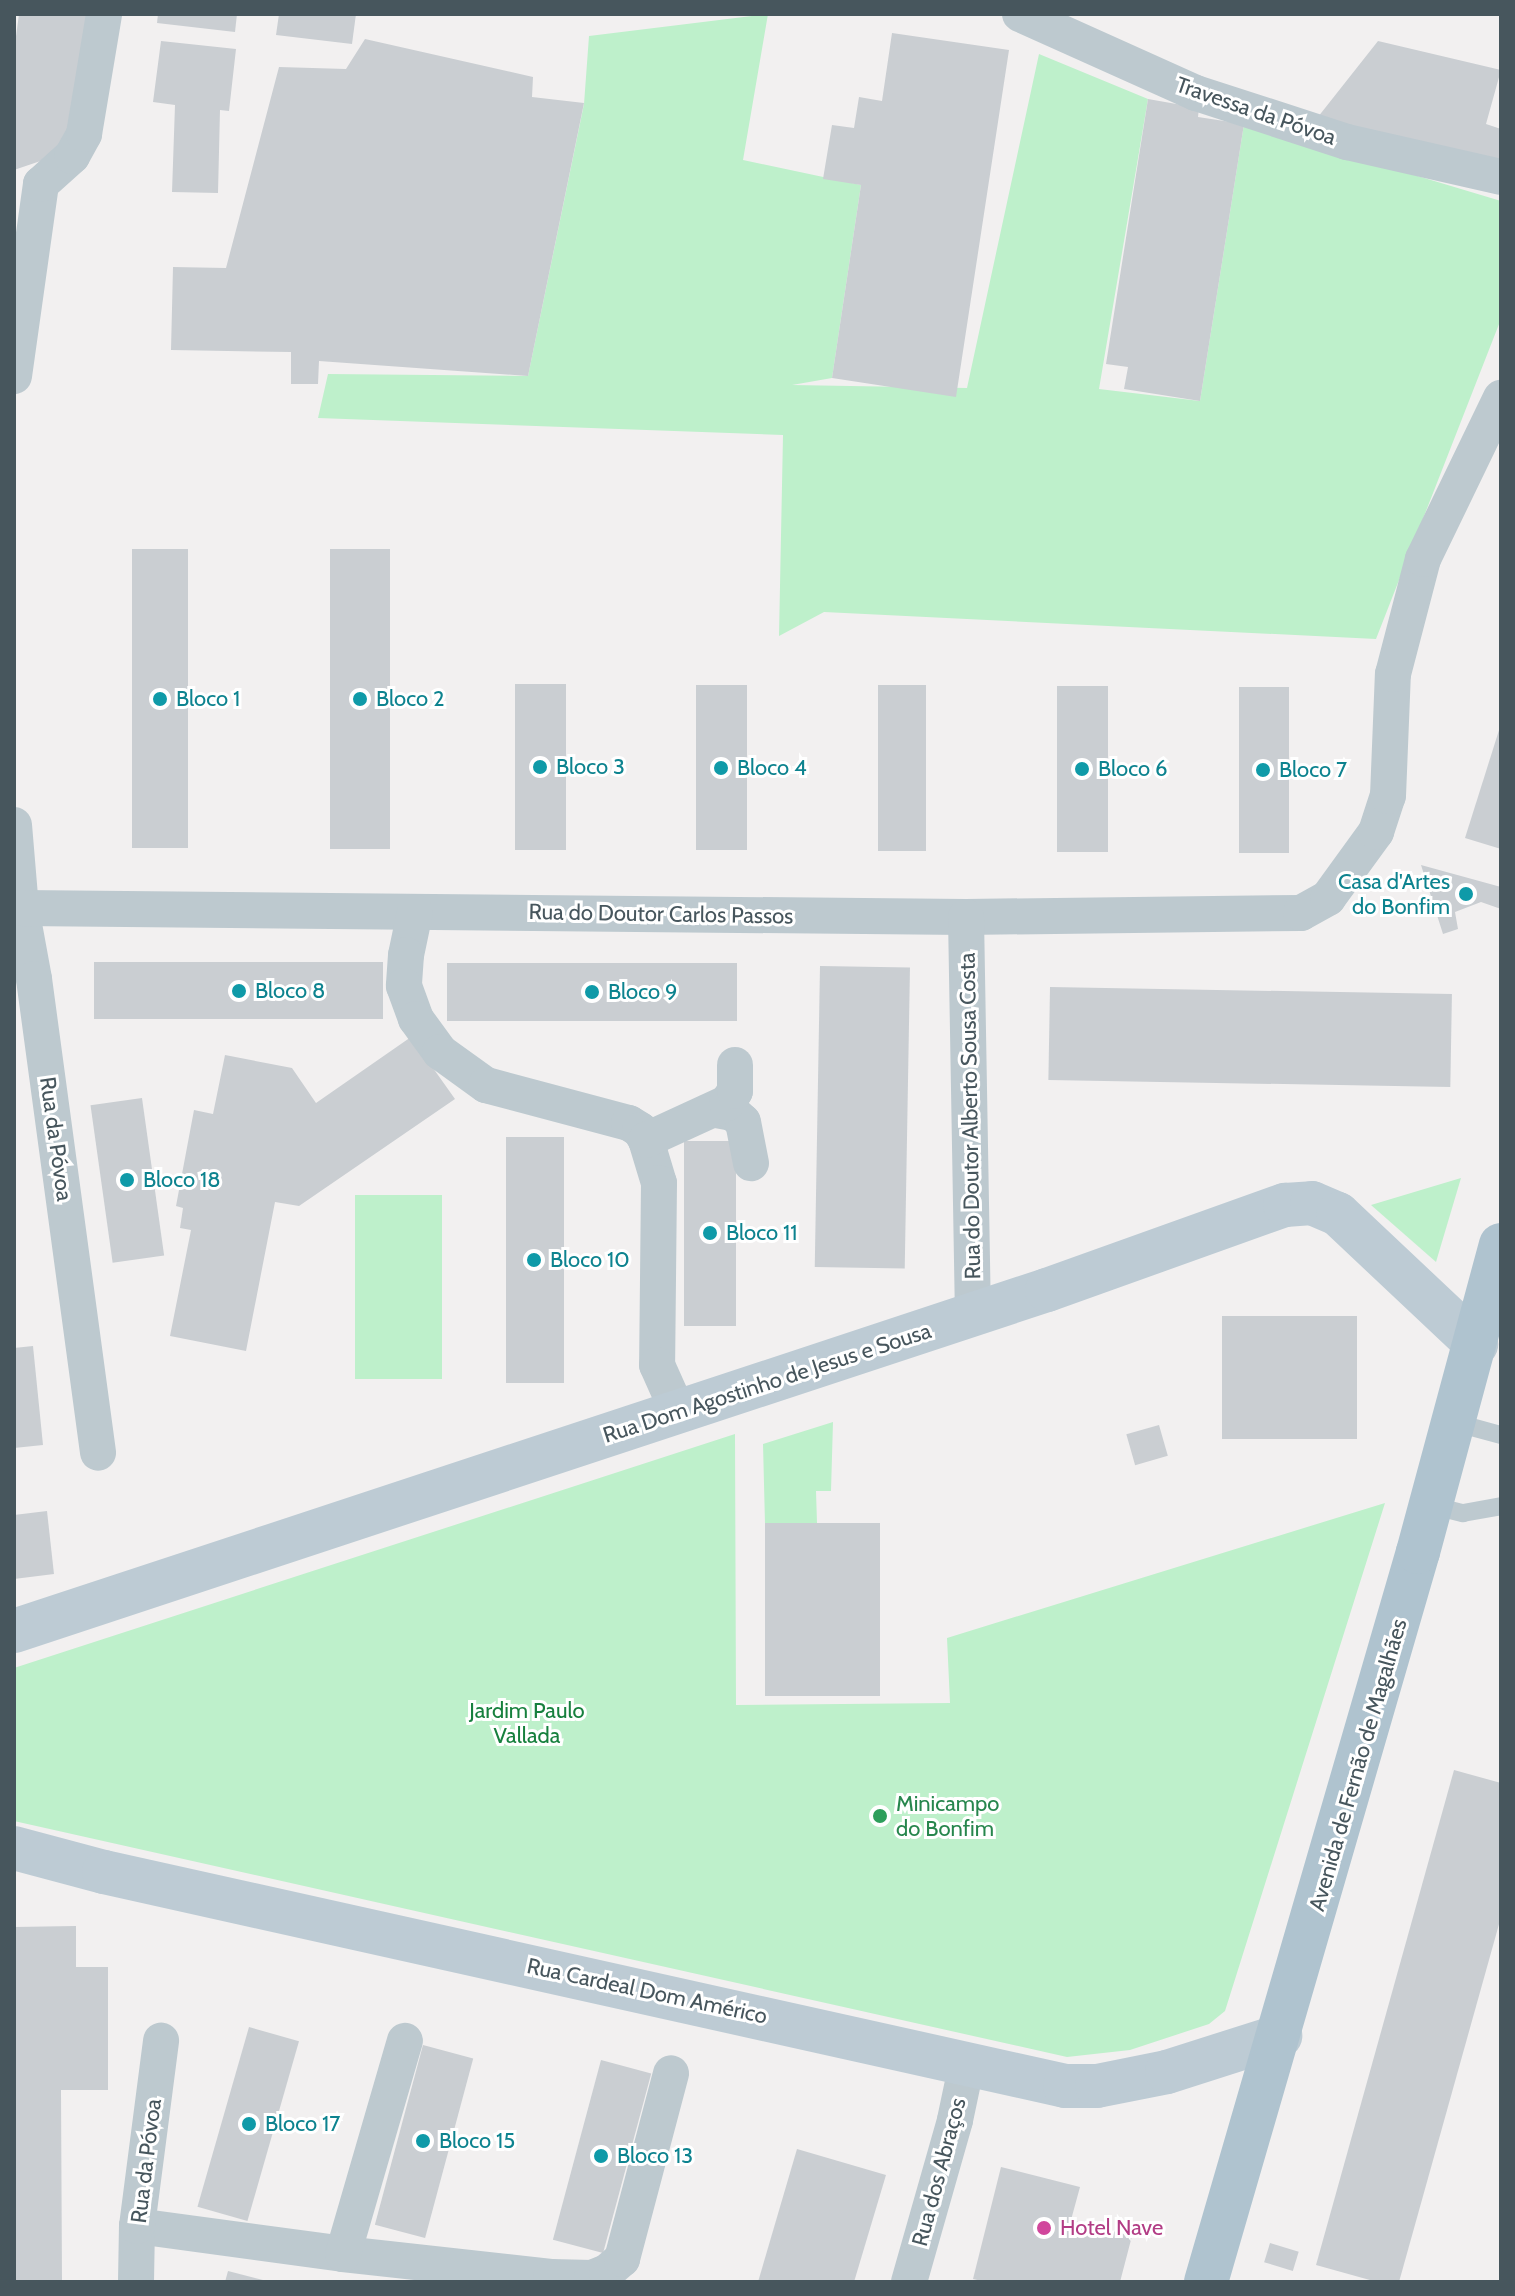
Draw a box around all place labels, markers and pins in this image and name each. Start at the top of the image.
place label: Bloco 1 [176,686,240,712]
place label: Bloco 2 [376,686,445,712]
marker: Bloco 1 [151,690,169,708]
marker: Bloco 2 [351,690,369,708]
place label: Bloco 3 [556,754,625,780]
place label: Bloco 4 [737,755,807,781]
place label: Bloco 6 [1098,756,1168,782]
place label: Bloco 7 [1279,757,1347,783]
marker: Bloco 3 [531,758,549,776]
marker: Bloco 4 [712,759,730,777]
marker: Bloco 6 [1073,760,1091,778]
marker: Bloco 7 [1254,761,1272,779]
place label: Casa d'Artes do Bonfim [1338,868,1450,920]
marker: Casa d'Artes do Bonfim [1457,885,1475,903]
place label: Bloco 8 [255,978,325,1004]
place label: Bloco 9 [608,979,678,1005]
marker: Bloco 8 [230,982,248,1000]
marker: Bloco 9 [583,983,601,1001]
place label: Bloco 18 [143,1167,221,1193]
marker: Bloco 18 [118,1171,136,1189]
place label: Bloco 11 [726,1220,797,1246]
marker: Bloco 11 [701,1224,719,1242]
place label: Bloco 10 [550,1247,630,1273]
marker: Bloco 10 [525,1251,543,1269]
place label: Minicampo do Bonfim [896,1790,999,1842]
marker: Minicampo do Bonfim [871,1807,889,1825]
place label: Bloco 17 [265,2111,340,2137]
marker: Bloco 17 [240,2115,258,2133]
place label: Bloco 15 [439,2128,515,2154]
marker: Bloco 15 [414,2132,432,2150]
place label: Bloco 13 [617,2143,693,2169]
marker: Bloco 13 [592,2147,610,2165]
place label: Hotel Nave [1060,2215,1163,2241]
marker: Hotel Nave [1035,2219,1053,2237]

